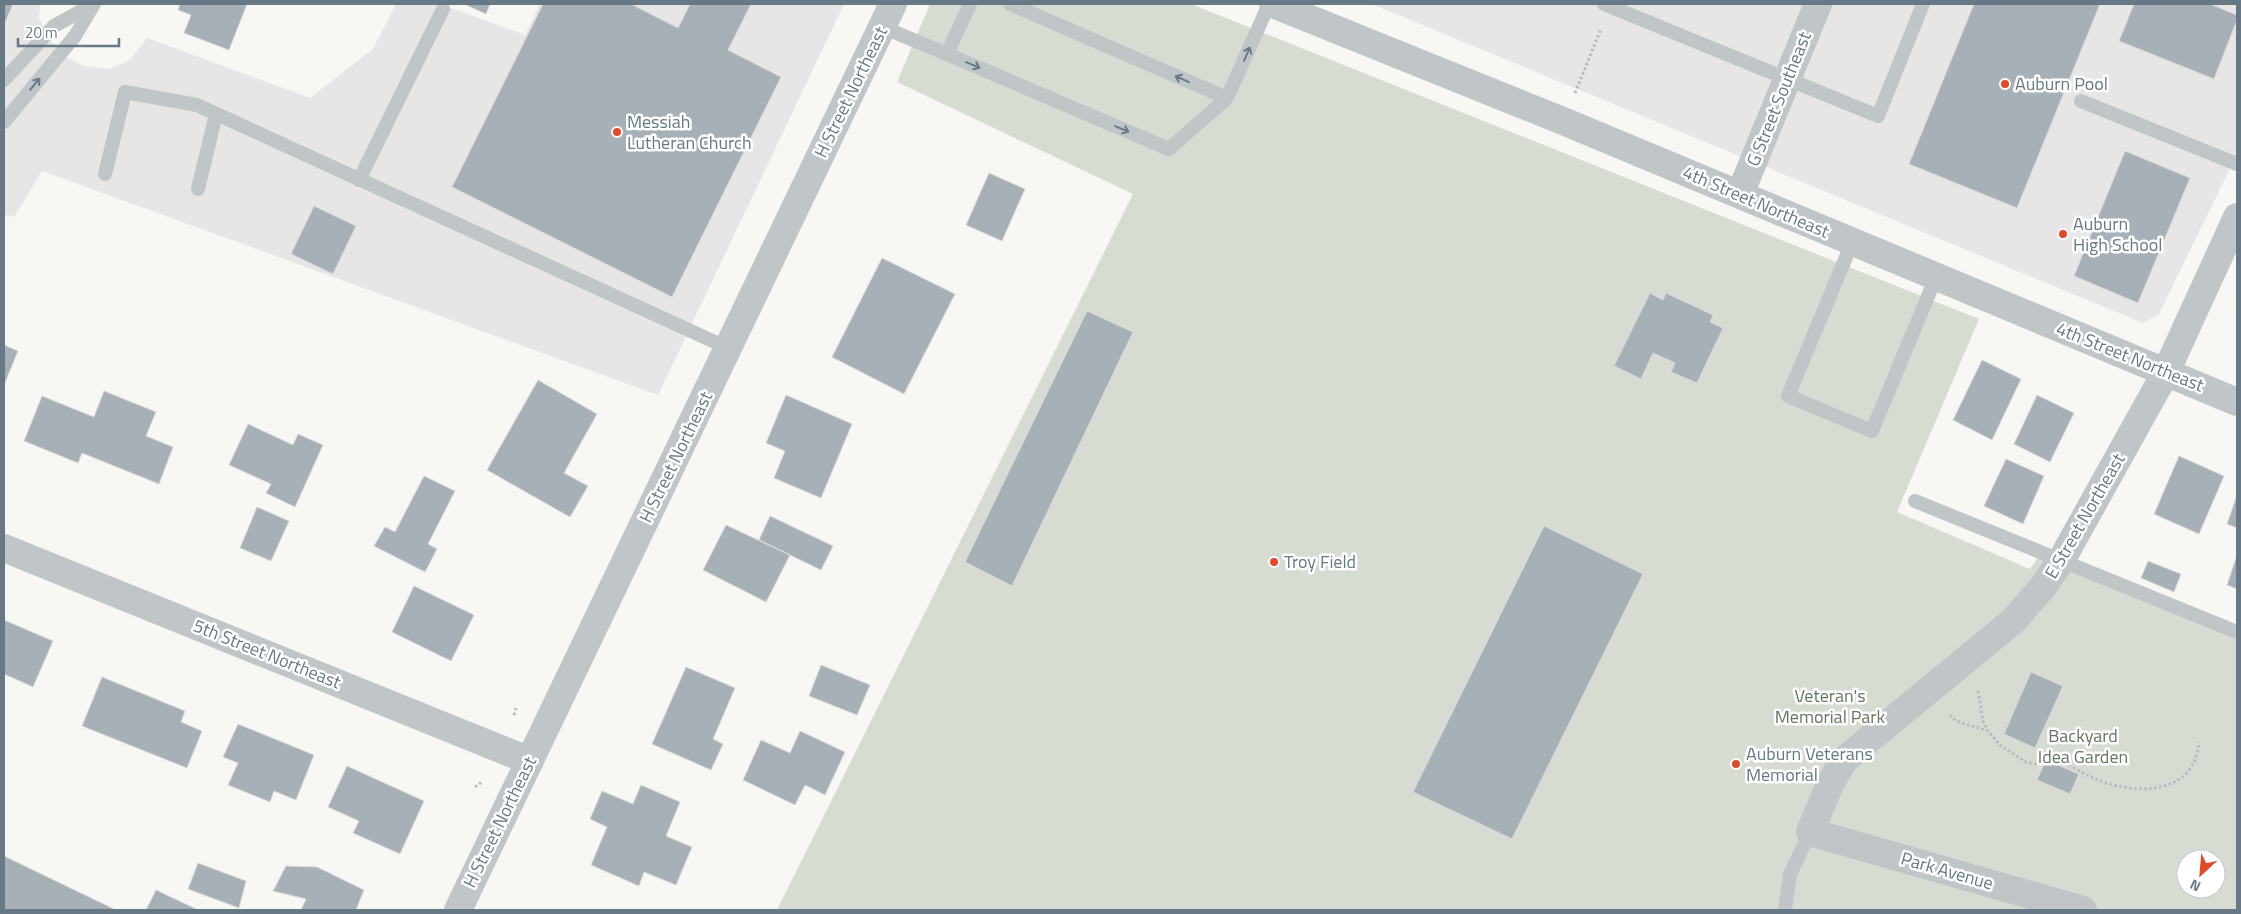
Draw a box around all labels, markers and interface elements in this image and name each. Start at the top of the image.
scale bar [18,15,119,47]
text: 20 m [25,21,58,44]
street label: H Street Northeast [807,21,894,162]
street label: G Street Southeast [1739,27,1818,170]
one-way arrow [1242,47,1252,62]
one-way arrow [965,60,980,70]
place label: Auburn Pool [2015,70,2108,97]
one-way arrow [1175,73,1190,83]
one-way arrow [29,78,40,91]
marker: Auburn Pool [1999,78,2011,90]
place label: Messiah Lutheran Church [627,108,752,156]
one-way arrow [1114,124,1129,134]
marker: Messiah Lutheran Church [611,126,623,138]
street label: 4th Street Northeast [1679,158,1834,245]
place label: Auburn High School [2073,210,2162,258]
marker: Auburn High School [2057,228,2069,240]
street label: 4th Street Northeast [2052,315,2209,399]
street label: H Street Northeast [632,386,719,527]
street label: E Street Northeast [2038,447,2132,584]
place label: Troy Field [1284,548,1356,575]
marker: Troy Field [1268,556,1280,568]
street label: 5th Street Northeast [189,612,346,696]
park label: Veteran's Memorial Park [1775,682,1886,730]
park label: Backyard Idea Garden [2038,722,2128,770]
place label: Auburn Veterans Memorial [1746,740,1873,788]
street label: H Street Northeast [456,751,543,892]
marker: Auburn Veterans Memorial [1730,758,1742,770]
street label: Park Avenue [1898,844,1996,897]
north arrow [2176,849,2226,899]
text: N [2186,875,2204,898]

